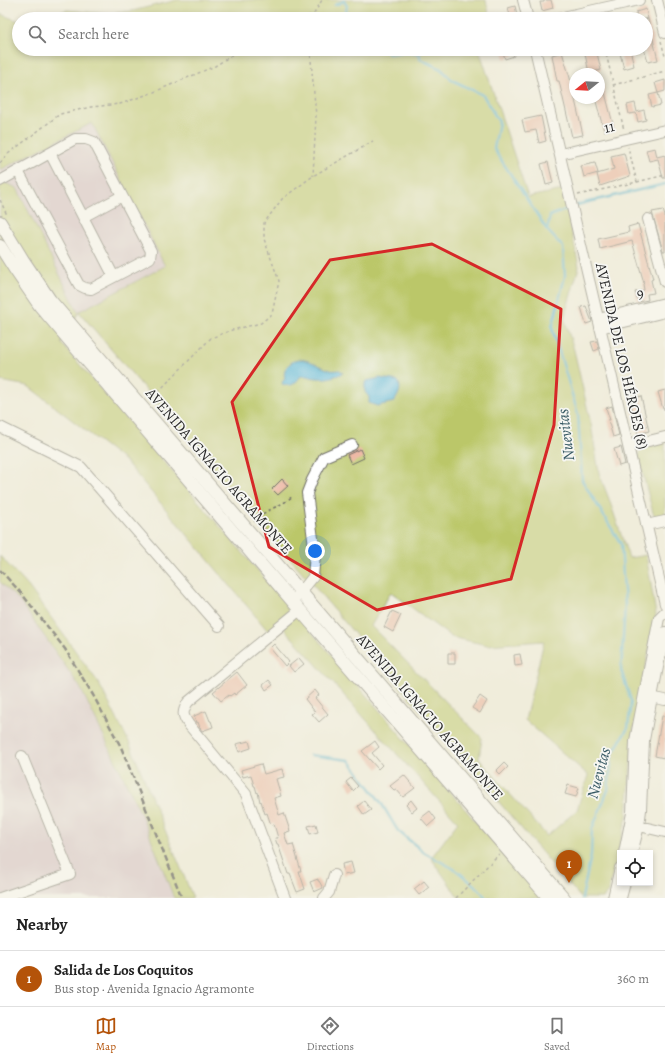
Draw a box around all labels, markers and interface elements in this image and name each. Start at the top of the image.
search box [12,12,653,56]
icon: search [26,23,48,45]
text: Search here [58,24,129,44]
north arrow [569,68,605,104]
street label: 11 [602,116,616,138]
street label: AVENIDA DE LOS HÉROES (8) [591,260,653,451]
street label: 9 [634,282,646,304]
street label: AVENIDA IGNACIO AGRAMONTE [140,383,297,558]
water label: Nuevitas [552,407,580,462]
your location [305,541,325,561]
street label: AVENIDA IGNACIO AGRAMONTE [351,629,508,804]
water label: Nuevitas [582,745,617,801]
pin: 1 [556,850,582,883]
map controls [617,850,653,886]
button: locate [617,850,653,886]
text: Nearby [16,913,67,936]
text: Salida de Los Coquitos [54,960,193,980]
text: 1 [27,970,31,987]
text: 360 m [617,970,649,987]
text: Bus stop · Avenida Ignacio Agramonte [54,980,254,997]
tab: Map [95,1015,117,1054]
tab: Directions [307,1015,354,1054]
tab: Saved [544,1015,570,1054]

